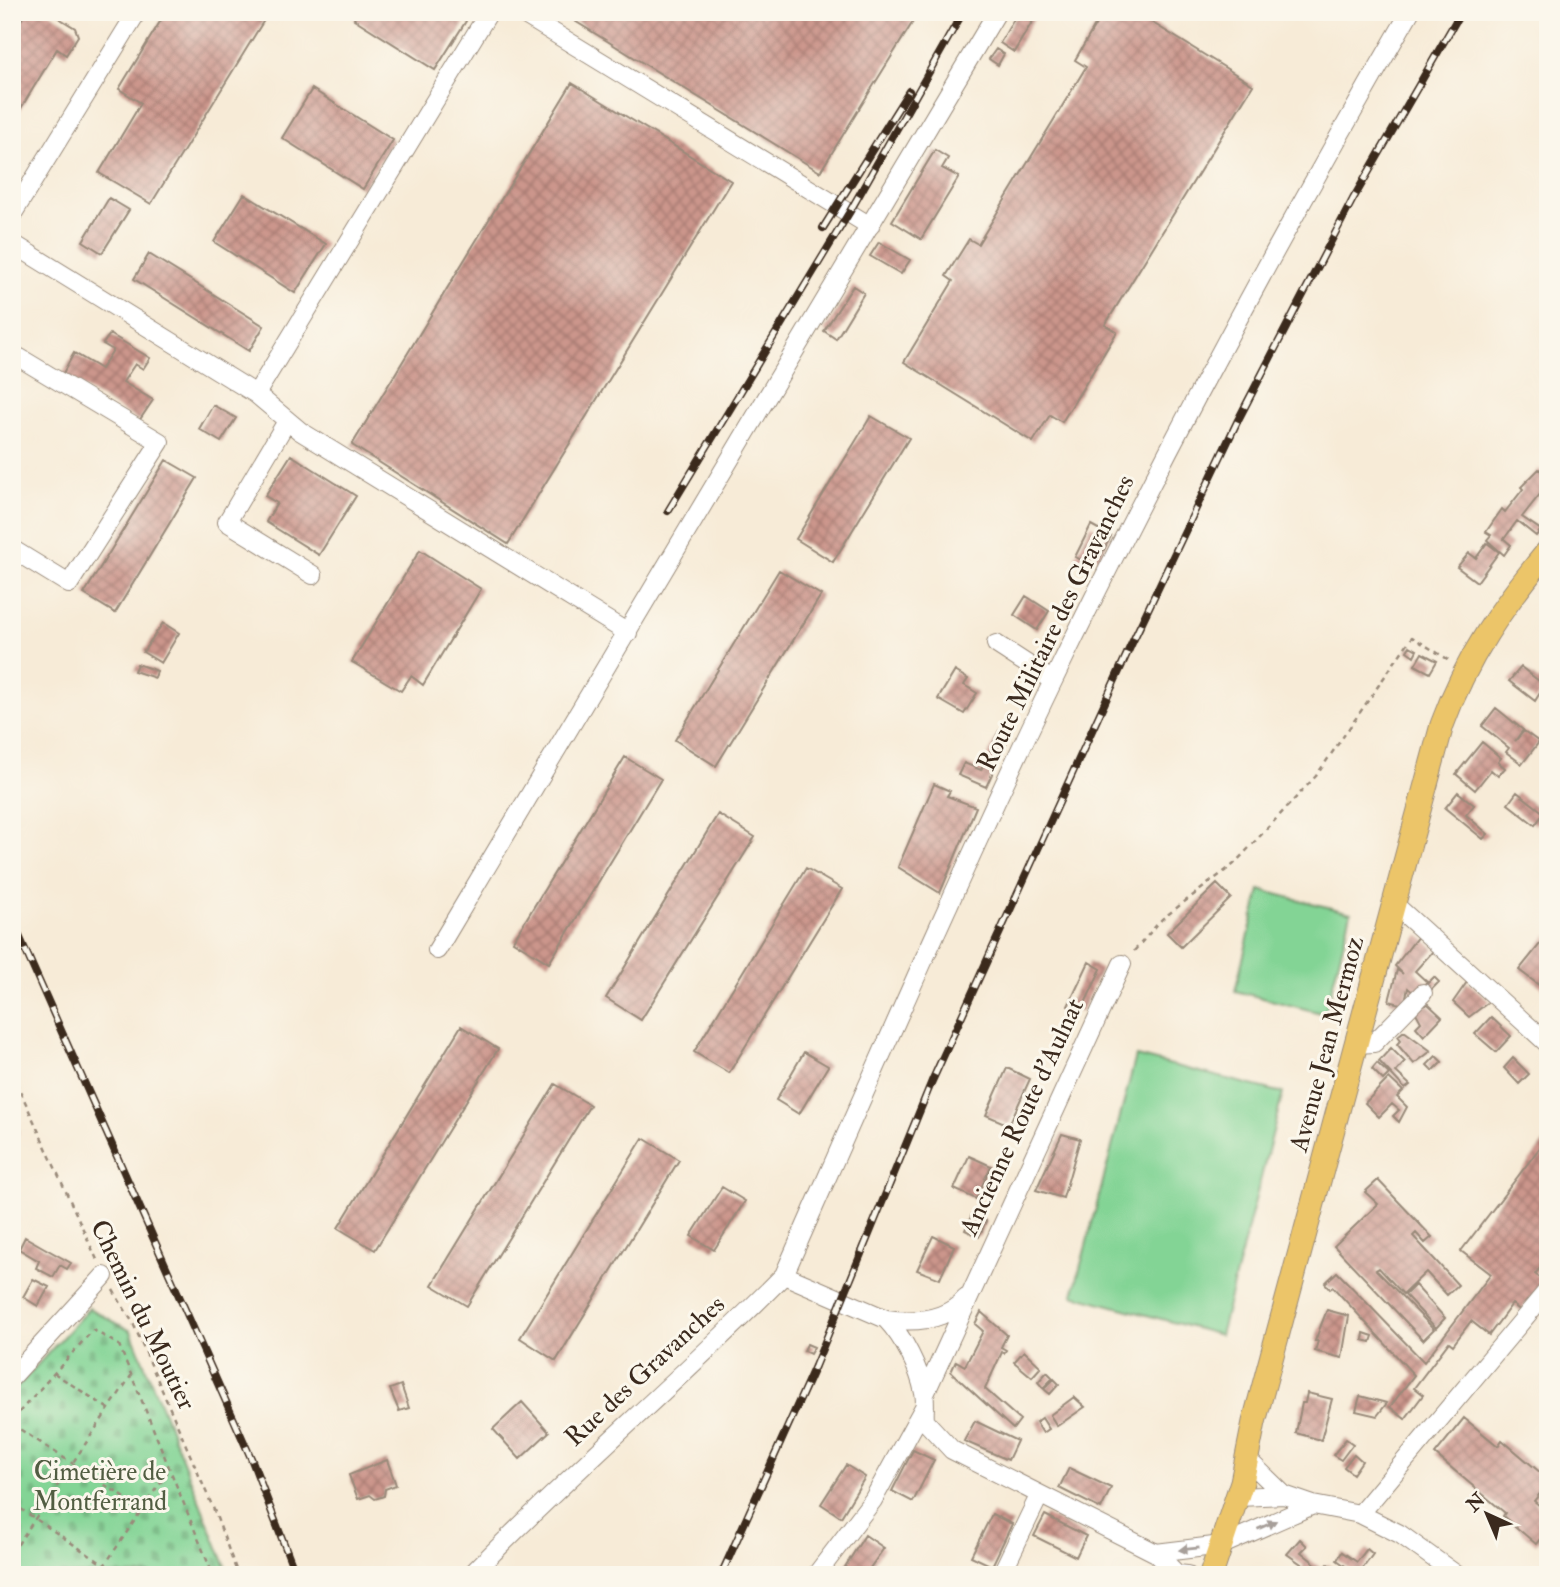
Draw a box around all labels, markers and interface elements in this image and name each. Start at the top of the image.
street label: Route Militaire des Gravanches [970,470,1142,776]
street label: Avenue Jean Mermoz [1283,932,1371,1156]
street label: Ancienne Route d'Aulnat [953,993,1091,1241]
street label: Chemin du Moutier [83,1215,203,1416]
street label: Rue des Gravanches [558,1289,732,1453]
park label: Cimetière de Montferrand [33,1456,167,1518]
north arrow [1452,1478,1522,1548]
text: N [1461,1487,1491,1518]
one-way arrow [1257,1519,1278,1530]
one-way arrow [1178,1544,1200,1555]

